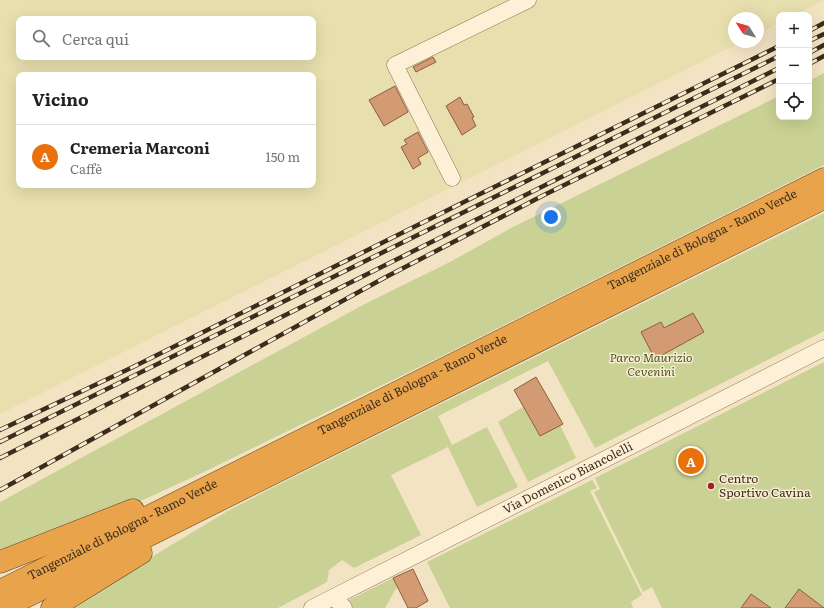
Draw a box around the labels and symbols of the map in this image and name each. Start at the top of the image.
north arrow [728,12,764,48]
street label: Tangenziale di Bologna - Ramo Verde [604,184,800,294]
your location [541,207,561,227]
street label: Tangenziale di Bologna - Ramo Verde [314,329,510,439]
park label: Parco Maurizio Cevenini [609,348,693,380]
street label: Via Domenico Biancolelli [499,437,636,518]
pin: A [678,446,704,476]
place label: Centro Sportivo Cavina [719,469,811,501]
street label: Tangenziale di Bologna - Ramo Verde [24,474,220,584]
marker: Centro Sportivo Cavina [706,481,716,491]

